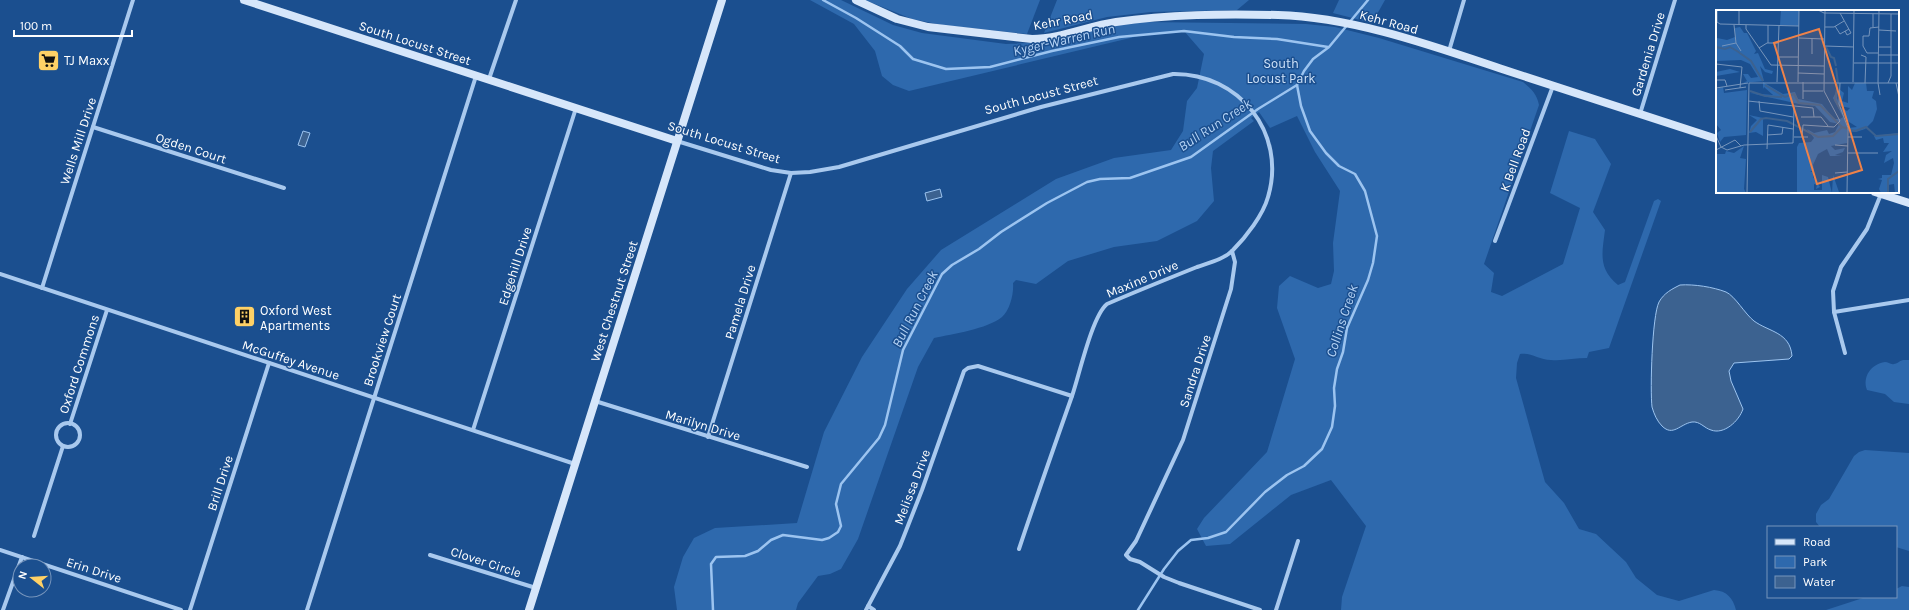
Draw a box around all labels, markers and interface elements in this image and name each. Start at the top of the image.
street label: Kehr Road [1032,7,1094,33]
street label: Kehr Road [1358,7,1420,37]
street label: Gardenia Drive [1628,10,1668,98]
inset map [1716,10,1899,193]
scale bar [14,12,132,38]
street label: South Locust Street [357,18,473,68]
text: 100 m [20,19,52,33]
water label: Kyger-Warren Run [1011,20,1117,60]
supermarket icon: TJ Maxx [35,47,61,73]
place label: TJ Maxx [64,53,110,68]
park label: South Locust Park [1247,56,1315,86]
street label: South Locust Street [983,73,1100,117]
water label: Bull Run Creek [1175,94,1256,155]
street label: Wells Mill Drive [57,95,99,186]
street label: South Locust Street [666,118,782,166]
street label: K Bell Road [1497,126,1533,194]
street label: Ogden Court [154,129,228,167]
street label: Edgehill Drive [495,225,535,307]
street label: West Chestnut Street [587,239,641,363]
street label: Maxine Drive [1104,257,1181,301]
street label: Pamela Drive [722,262,759,341]
water label: Bull Run Creek [888,267,942,350]
water label: Collins Creek [1322,282,1362,359]
street label: Brookview Court [360,292,404,388]
place label: Oxford West Apartments [260,303,332,333]
building icon: Oxford West Apartments [231,304,257,330]
street label: Oxford Commons [56,312,102,415]
street label: Sandra Drive [1176,332,1214,409]
street label: McGuffey Avenue [240,337,342,383]
street label: Marilyn Drive [664,406,743,444]
street label: Melissa Drive [891,447,933,527]
street label: Brill Drive [204,453,236,513]
legend [1767,526,1897,598]
text: Road [1803,535,1831,549]
street label: Clover Circle [449,544,523,581]
street label: Erin Drive [64,554,124,586]
text: Park [1803,555,1828,569]
north arrow [12,558,52,598]
text: N [16,570,30,581]
text: Water [1803,575,1836,589]

